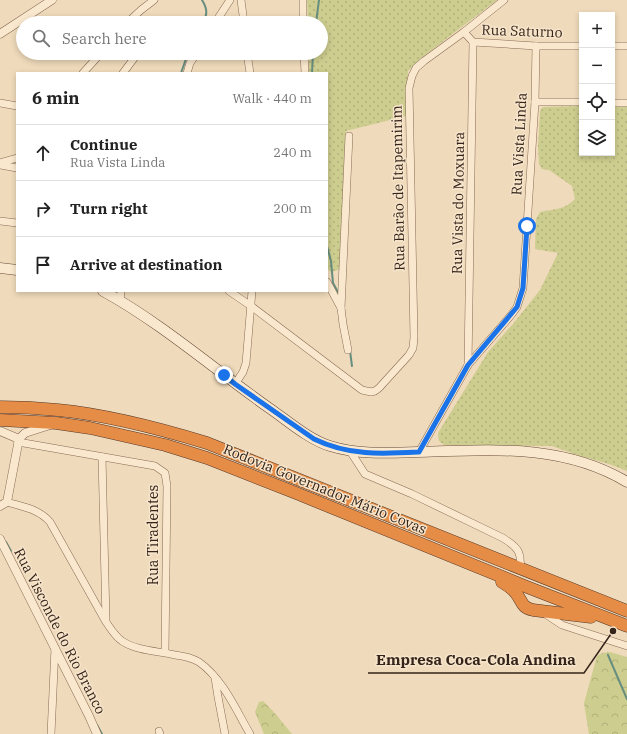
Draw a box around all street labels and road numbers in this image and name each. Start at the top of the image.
street label: Rua Saturno [481,21,563,41]
street label: Rua Vista Linda [507,92,531,196]
street label: Rua Barão de Itapemirim [388,105,408,271]
street label: Rua Vista do Moxuara [448,131,468,274]
street label: Rodovia Governador Mário Covas [221,440,429,538]
street label: Rua Tiradentes [144,485,162,585]
street label: Rua Visconde do Rio Branco [10,545,110,717]

